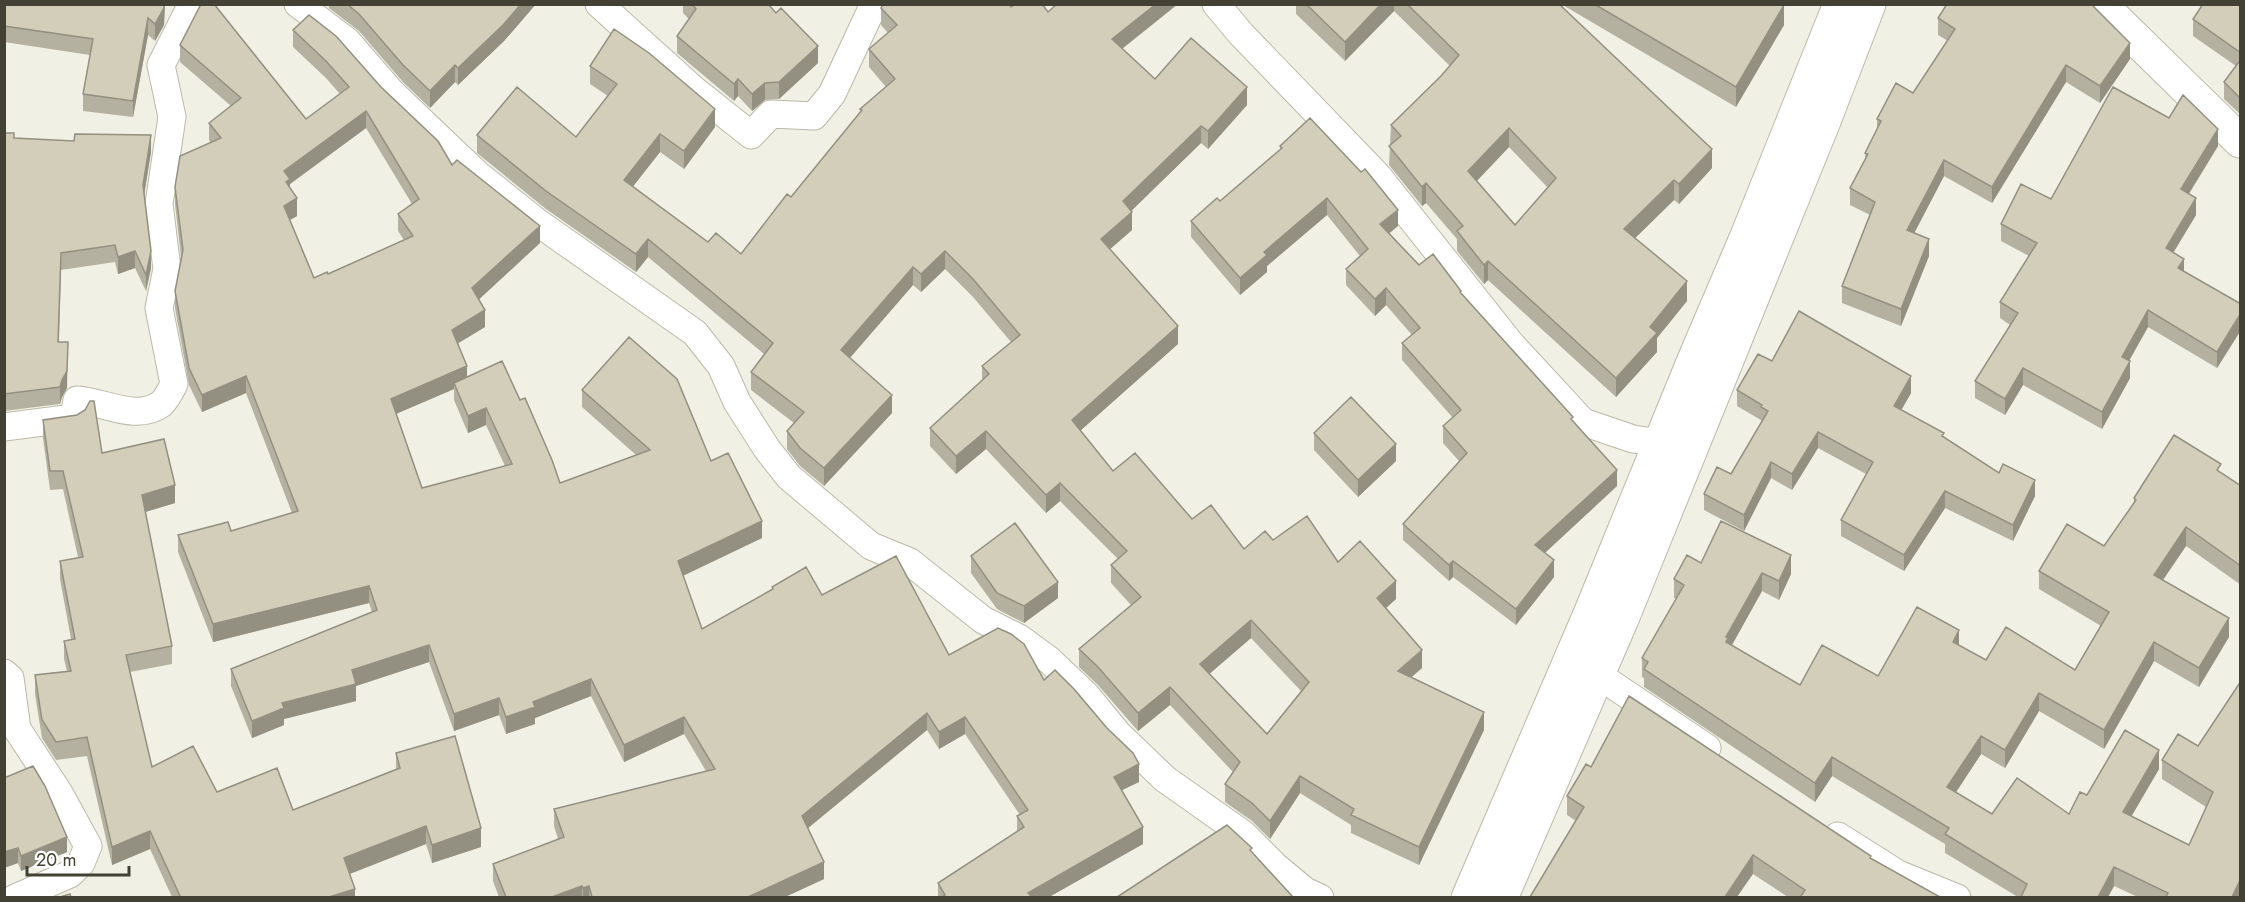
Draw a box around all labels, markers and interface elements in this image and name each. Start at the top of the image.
scale bar [27,839,129,877]
text: 20 m [36,847,76,873]

